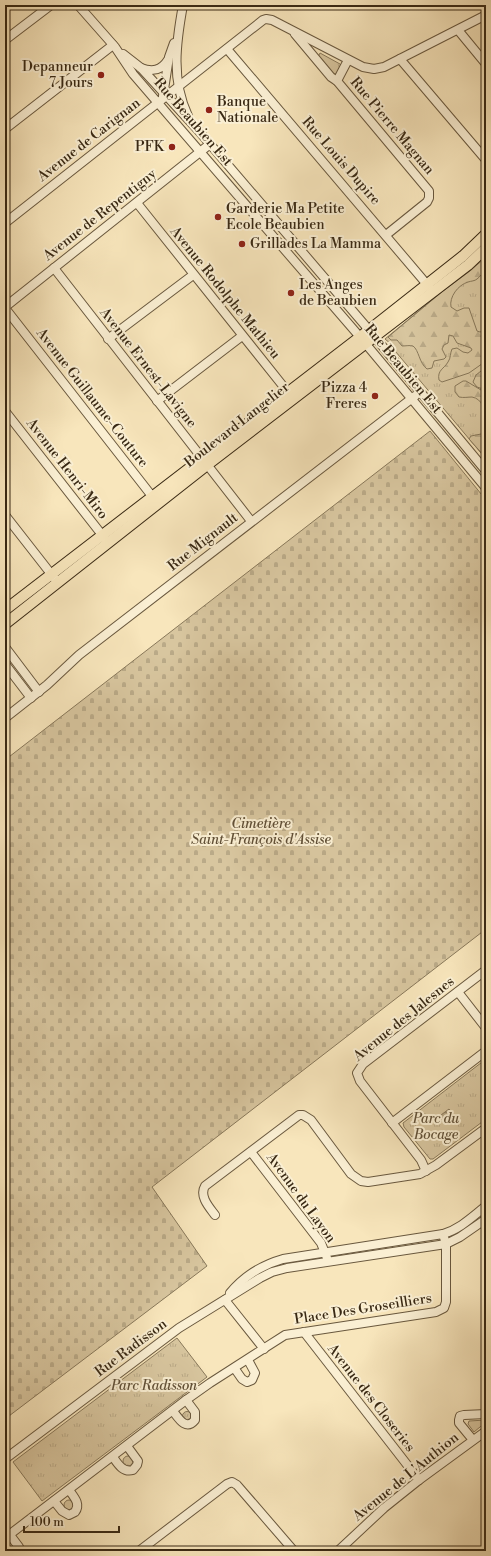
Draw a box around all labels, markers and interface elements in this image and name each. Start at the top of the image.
place label: Depanneur 7 Jours [22,58,93,92]
marker: Depanneur 7 Jours [96,70,106,80]
street label: Rue Beaubien Est [150,74,236,170]
street label: Rue Pierre Magnan [346,74,438,179]
place label: Banque Nationale [216,93,278,127]
street label: Avenue de Carignan [33,94,145,186]
marker: Banque Nationale [204,105,214,115]
street label: Rue Louis Dupire [298,113,384,209]
place label: PFK [135,138,165,156]
marker: PFK [167,142,177,152]
street label: Avenue de Repentigny [39,165,160,265]
place label: Garderie Ma Petite Ecole Beaubien [226,200,345,234]
marker: Garderie Ma Petite Ecole Beaubien [213,212,223,222]
street label: Avenue Rodolphe Mathieu [165,222,284,363]
place label: Grillades La Mamma [250,235,382,253]
marker: Grillades La Mamma [237,239,247,249]
place label: Les Anges de Beaubien [299,276,378,310]
marker: Les Anges de Beaubien [286,288,296,298]
street label: Avenue Ernest-Lavigne [95,304,201,432]
street label: Rue Beaubien Est [360,321,446,417]
street label: Avenue Guillaume-Couture [31,324,152,471]
street label: Boulevard Langelier [180,378,293,472]
place label: Pizza 4 Freres [321,379,367,413]
marker: Pizza 4 Freres [370,391,380,401]
street label: Avenue Henri-Miro [21,414,112,523]
street label: Rue Mignault [164,509,242,575]
park label: Cimetière Saint-François d'Assise [191,815,332,849]
street label: Avenue des Jalesnes [349,973,458,1066]
park label: Parc du Bocage [412,1110,459,1144]
street label: Avenue du Layon [262,1149,340,1247]
street label: Place Des Groseilliers [293,1289,433,1329]
street label: Rue Radisson [91,1315,171,1381]
street label: Avenue des Closeries [323,1340,419,1456]
park label: Parc Radisson [110,1377,197,1395]
street label: Avenue de L'Authion [349,1428,463,1526]
scale bar [24,1508,119,1534]
text: 100 m [30,1515,64,1530]

